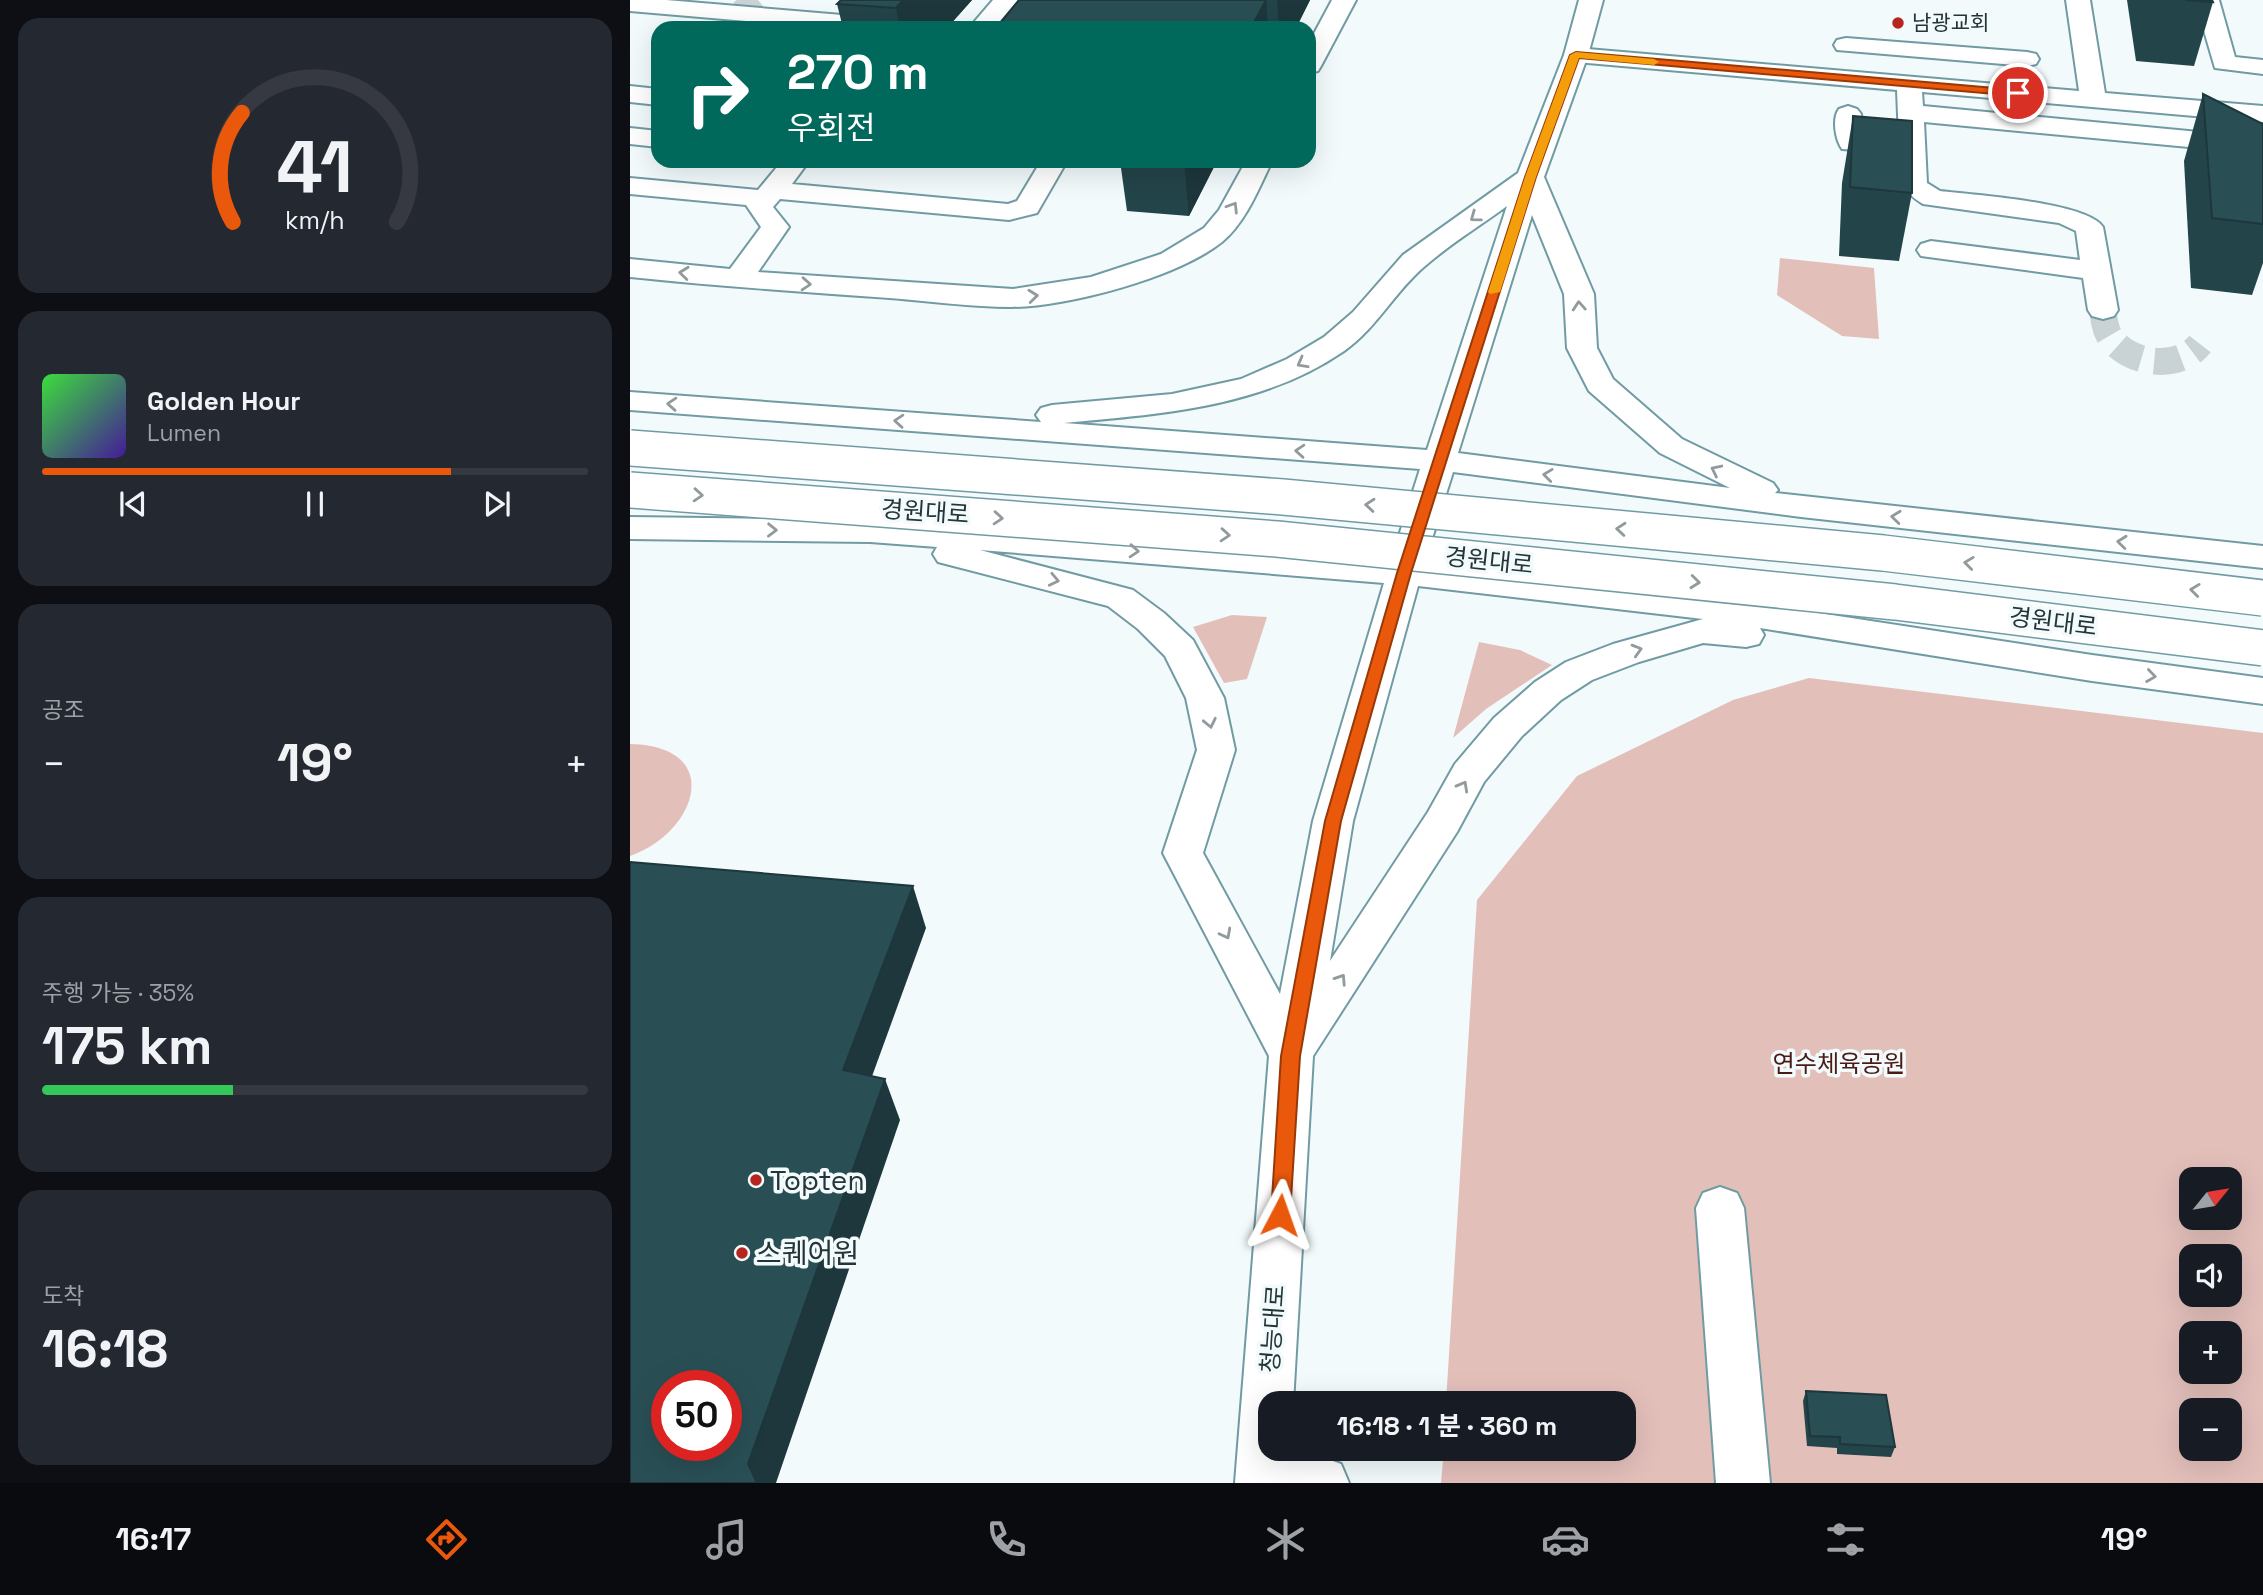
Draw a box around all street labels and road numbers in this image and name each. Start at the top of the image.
street label: 경원대로 [880,493,970,530]
street label: 경원대로 [1444,540,1535,581]
street label: 경원대로 [2007,601,2099,642]
street label: 청능대로 [1254,1284,1291,1374]

